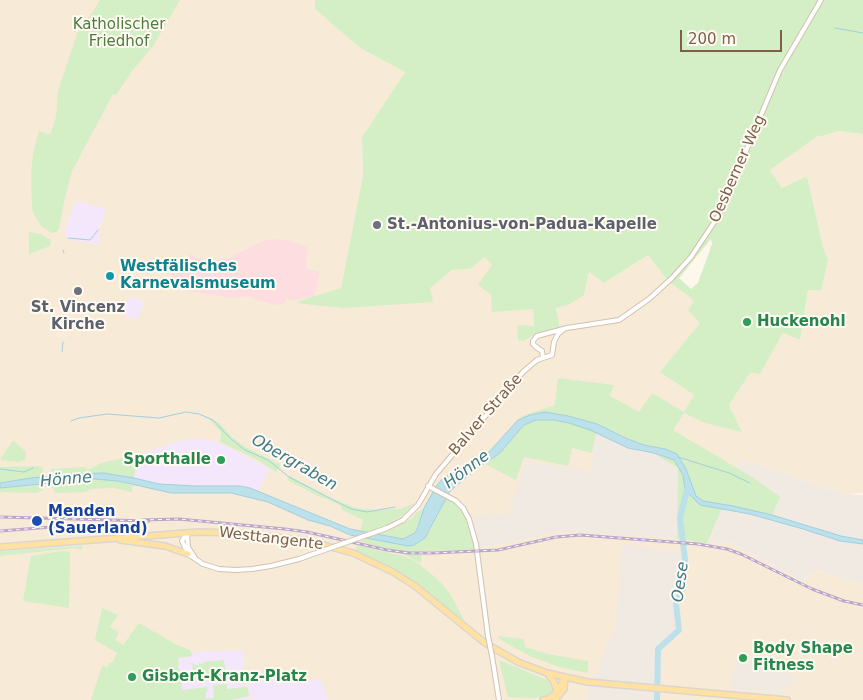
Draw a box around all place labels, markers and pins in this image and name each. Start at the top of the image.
place label: St.-Antonius-von-Padua-Kapelle [387,216,657,234]
marker: St.-Antonius-von-Padua-Kapelle [371,219,383,231]
place label: Westfälisches Karnevalsmuseum [120,258,276,293]
marker: Westfälisches Karnevalsmuseum [104,270,116,282]
marker: St. Vincenz Kirche [72,285,84,297]
place label: St. Vincenz Kirche [31,299,125,334]
place label: Huckenohl [757,313,846,331]
marker: Huckenohl [741,316,753,328]
place label: Sporthalle [123,451,211,469]
marker: Sporthalle [215,454,227,466]
place label: Menden (Sauerland) [48,503,148,538]
marker: Menden (Sauerland) [30,514,44,528]
place label: Body Shape Fitness [753,640,853,675]
marker: Body Shape Fitness [737,652,749,664]
place label: Gisbert-Kranz-Platz [142,668,307,686]
marker: Gisbert-Kranz-Platz [126,671,138,683]

